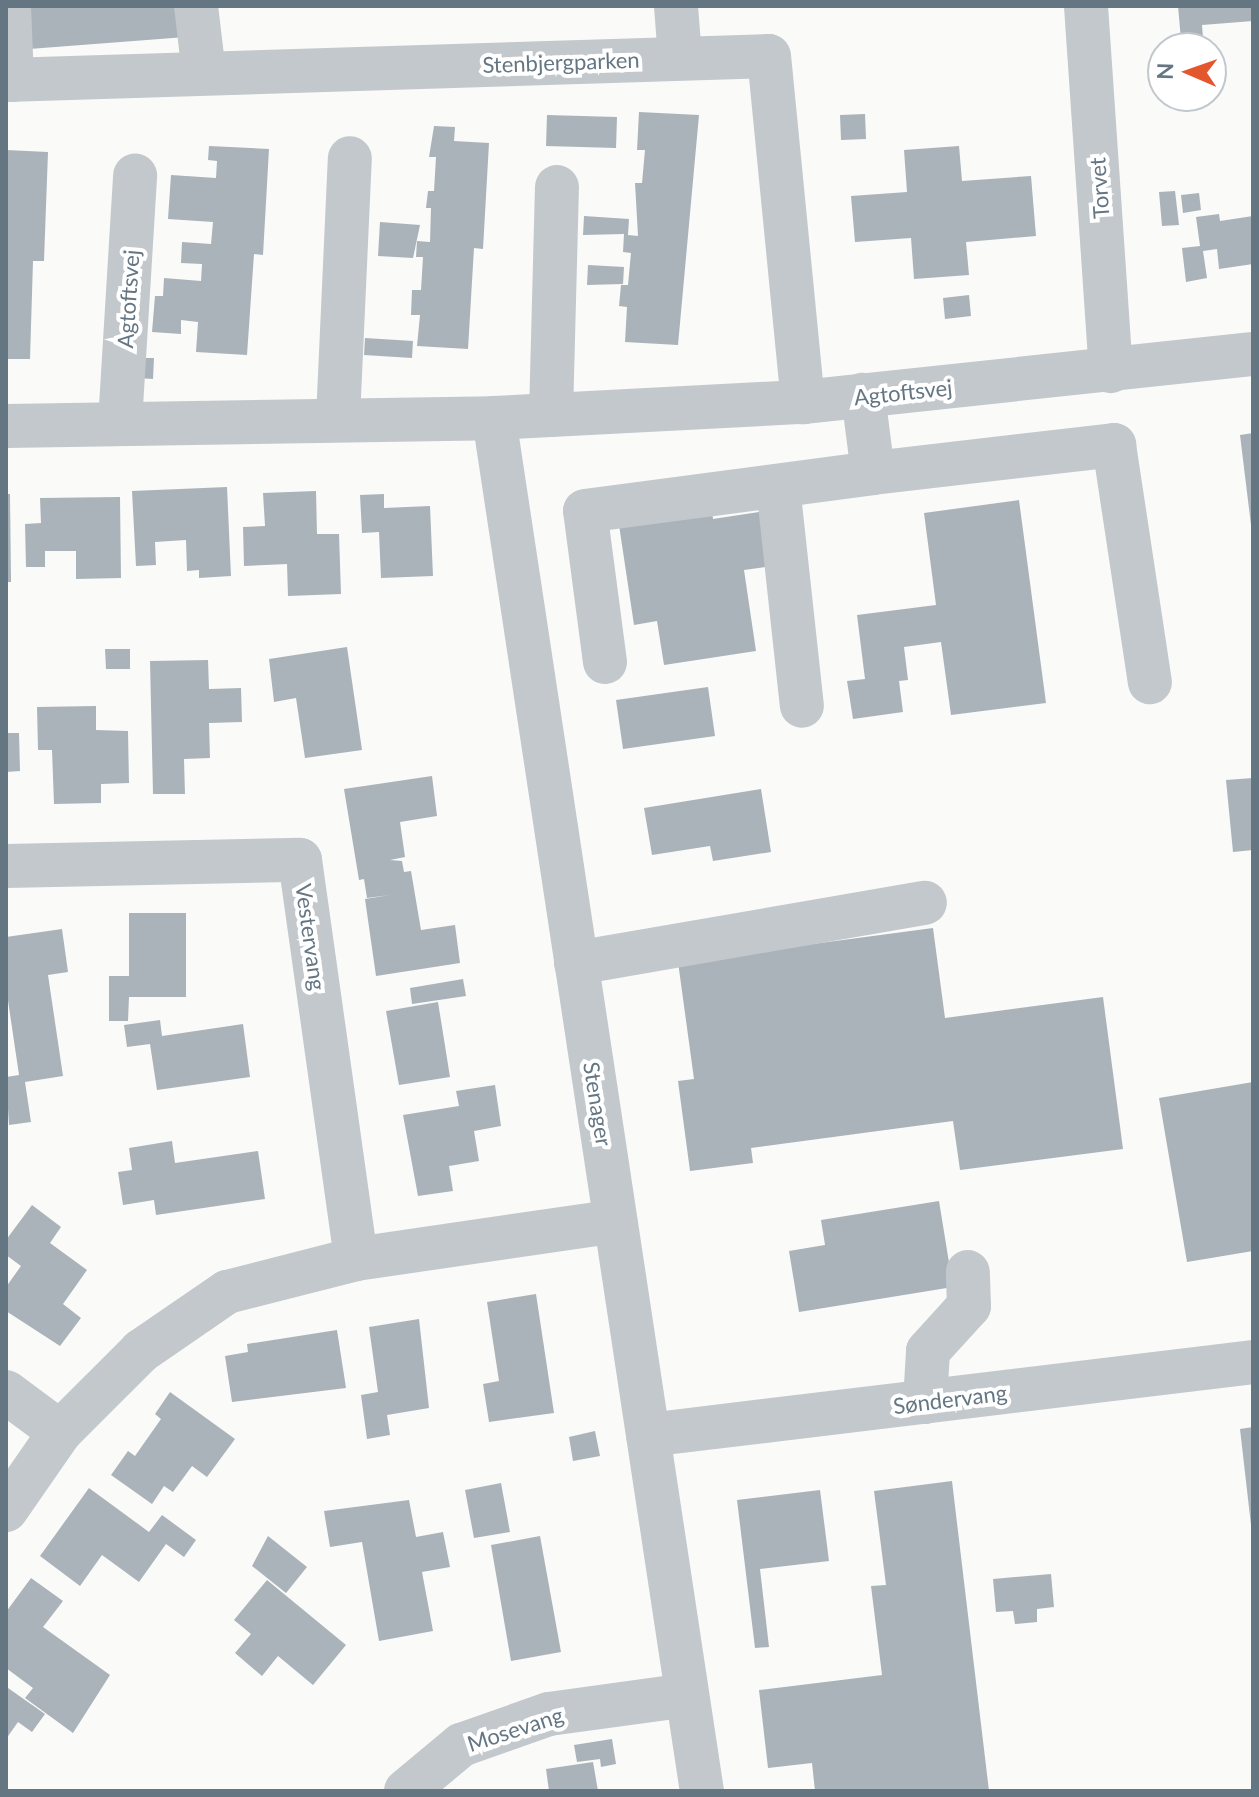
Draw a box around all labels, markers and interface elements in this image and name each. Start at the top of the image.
north arrow [1147,32,1227,112]
street label: Stenbjergparken [482,46,640,78]
text: N [1151,62,1178,80]
street label: Torvet [1084,157,1114,219]
street label: Agtoftsvej [111,249,145,349]
street label: Agtoftsvej [853,374,953,410]
street label: Vestervang [290,882,332,992]
street label: Stenager [578,1060,618,1148]
street label: Søndervang [892,1379,1008,1419]
street label: Mosevang [464,1701,566,1757]

